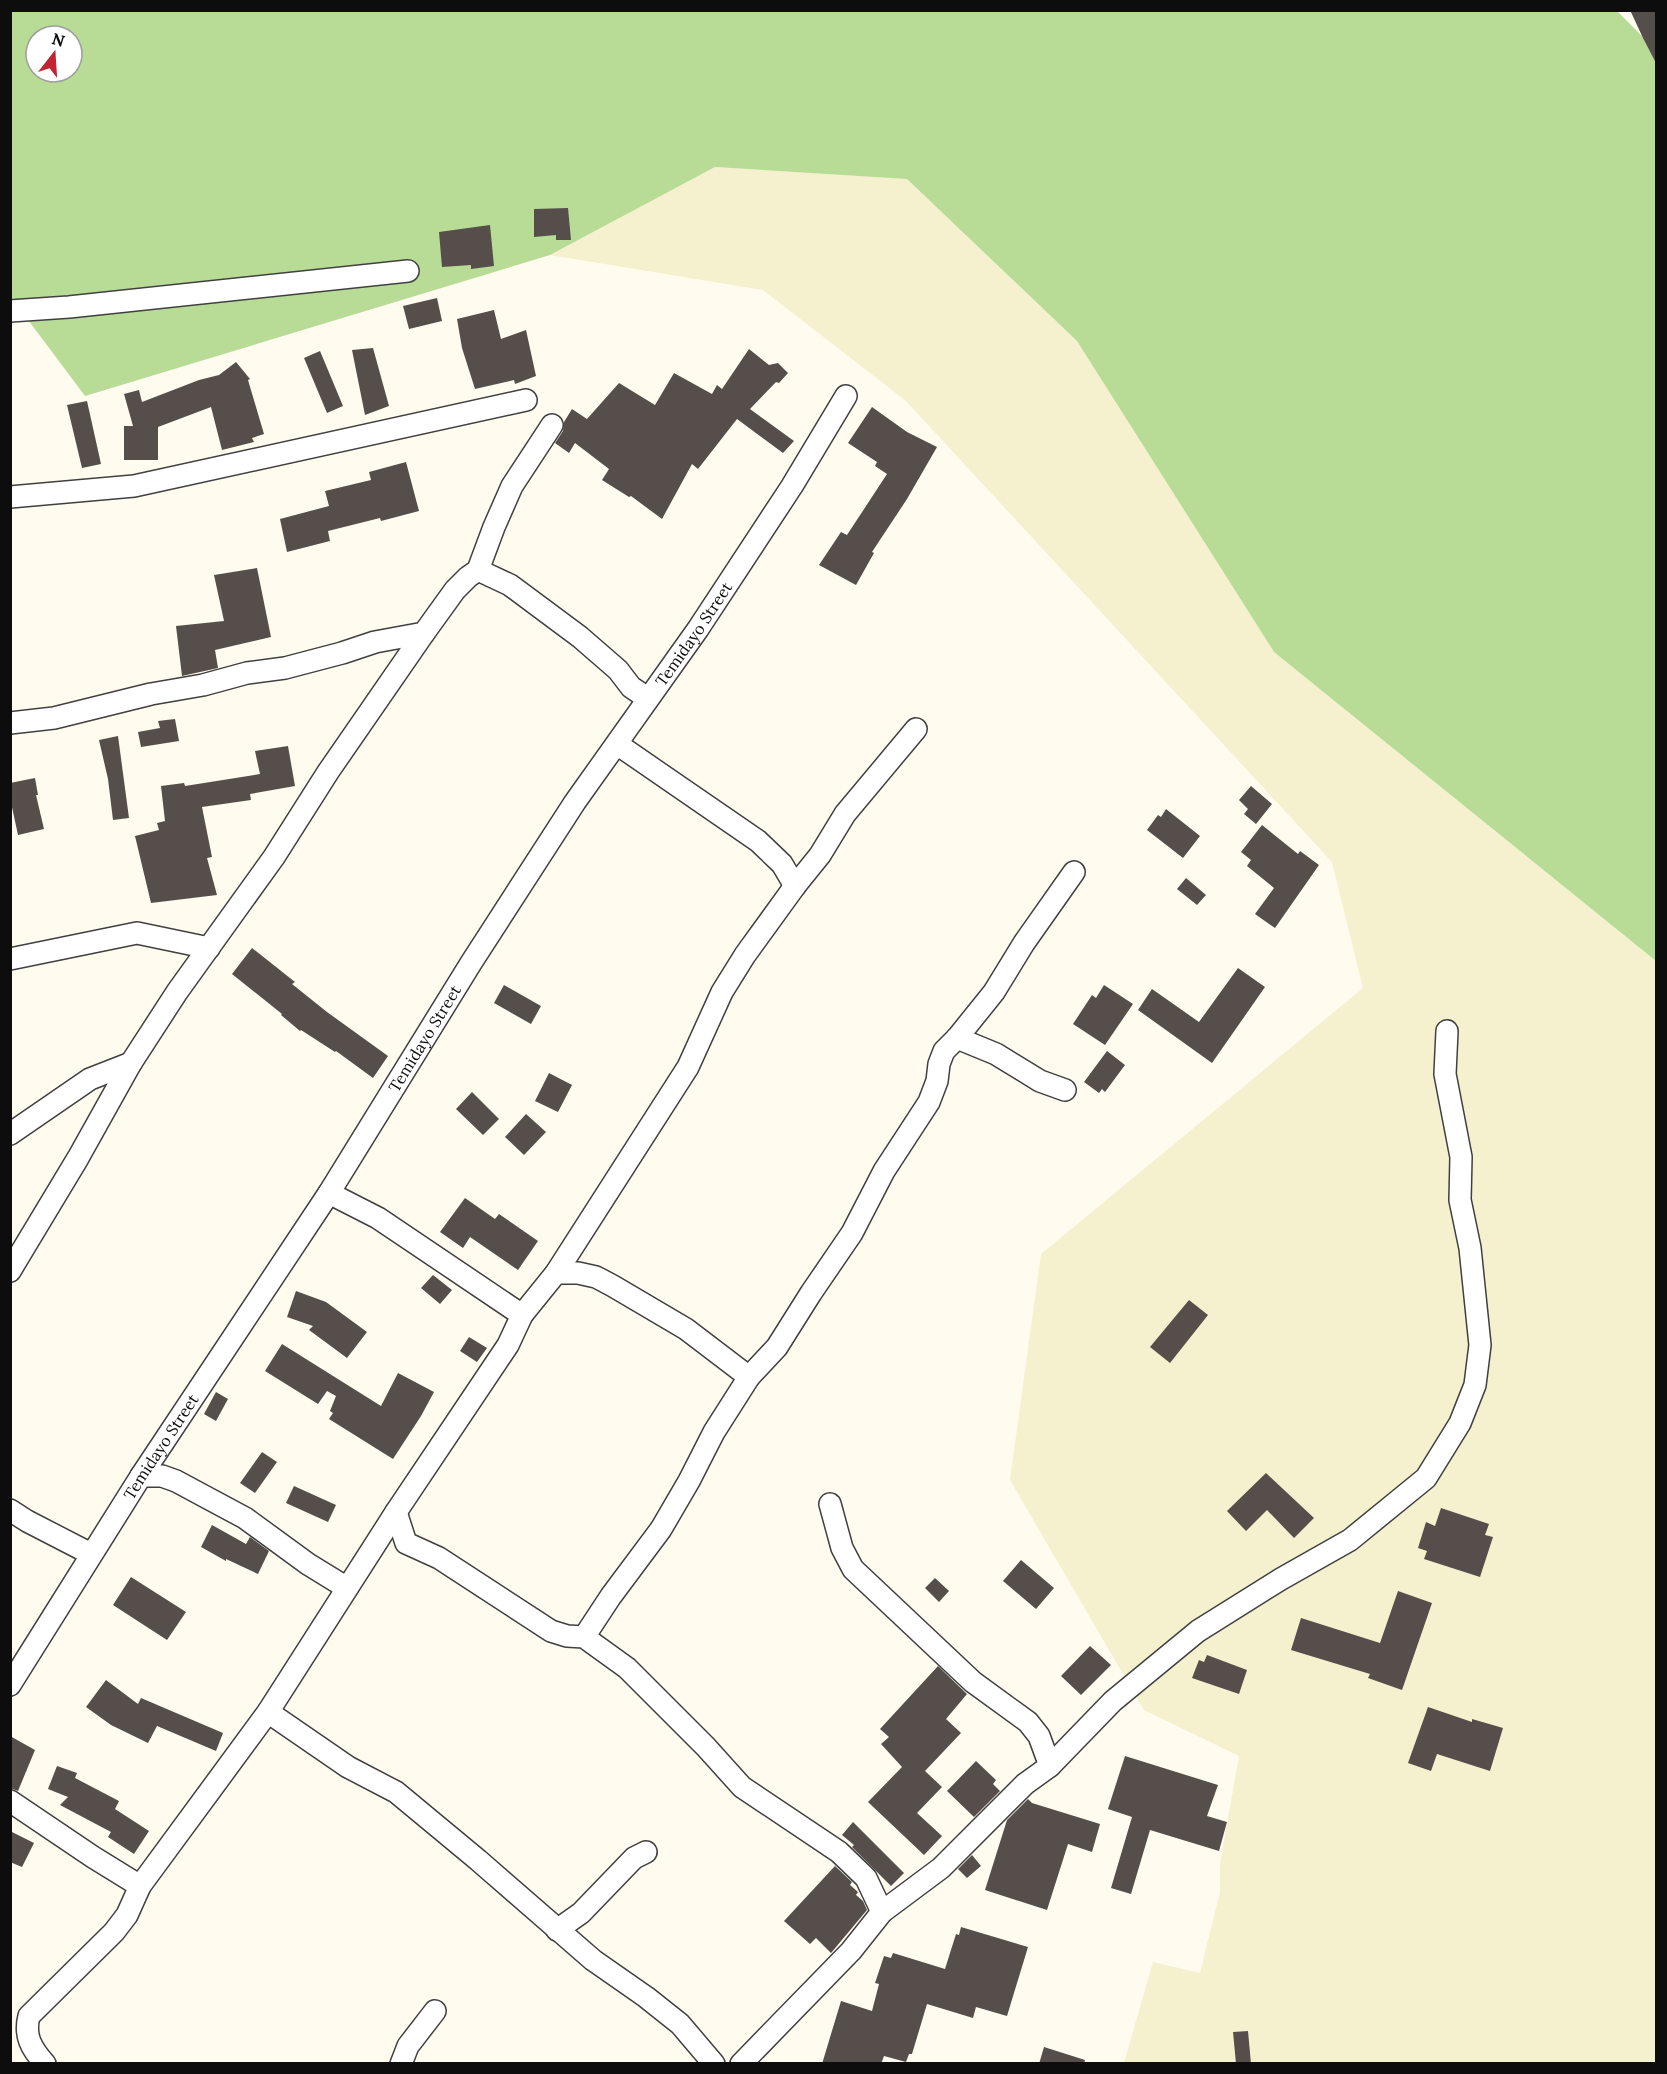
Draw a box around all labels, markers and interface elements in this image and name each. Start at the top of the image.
north arrow [24,24,84,84]
text: N [50,28,67,51]
street label: Temidayo Street [651,577,737,690]
street label: Temidayo Street [384,981,465,1096]
street label: Temidayo Street [119,1390,203,1503]

